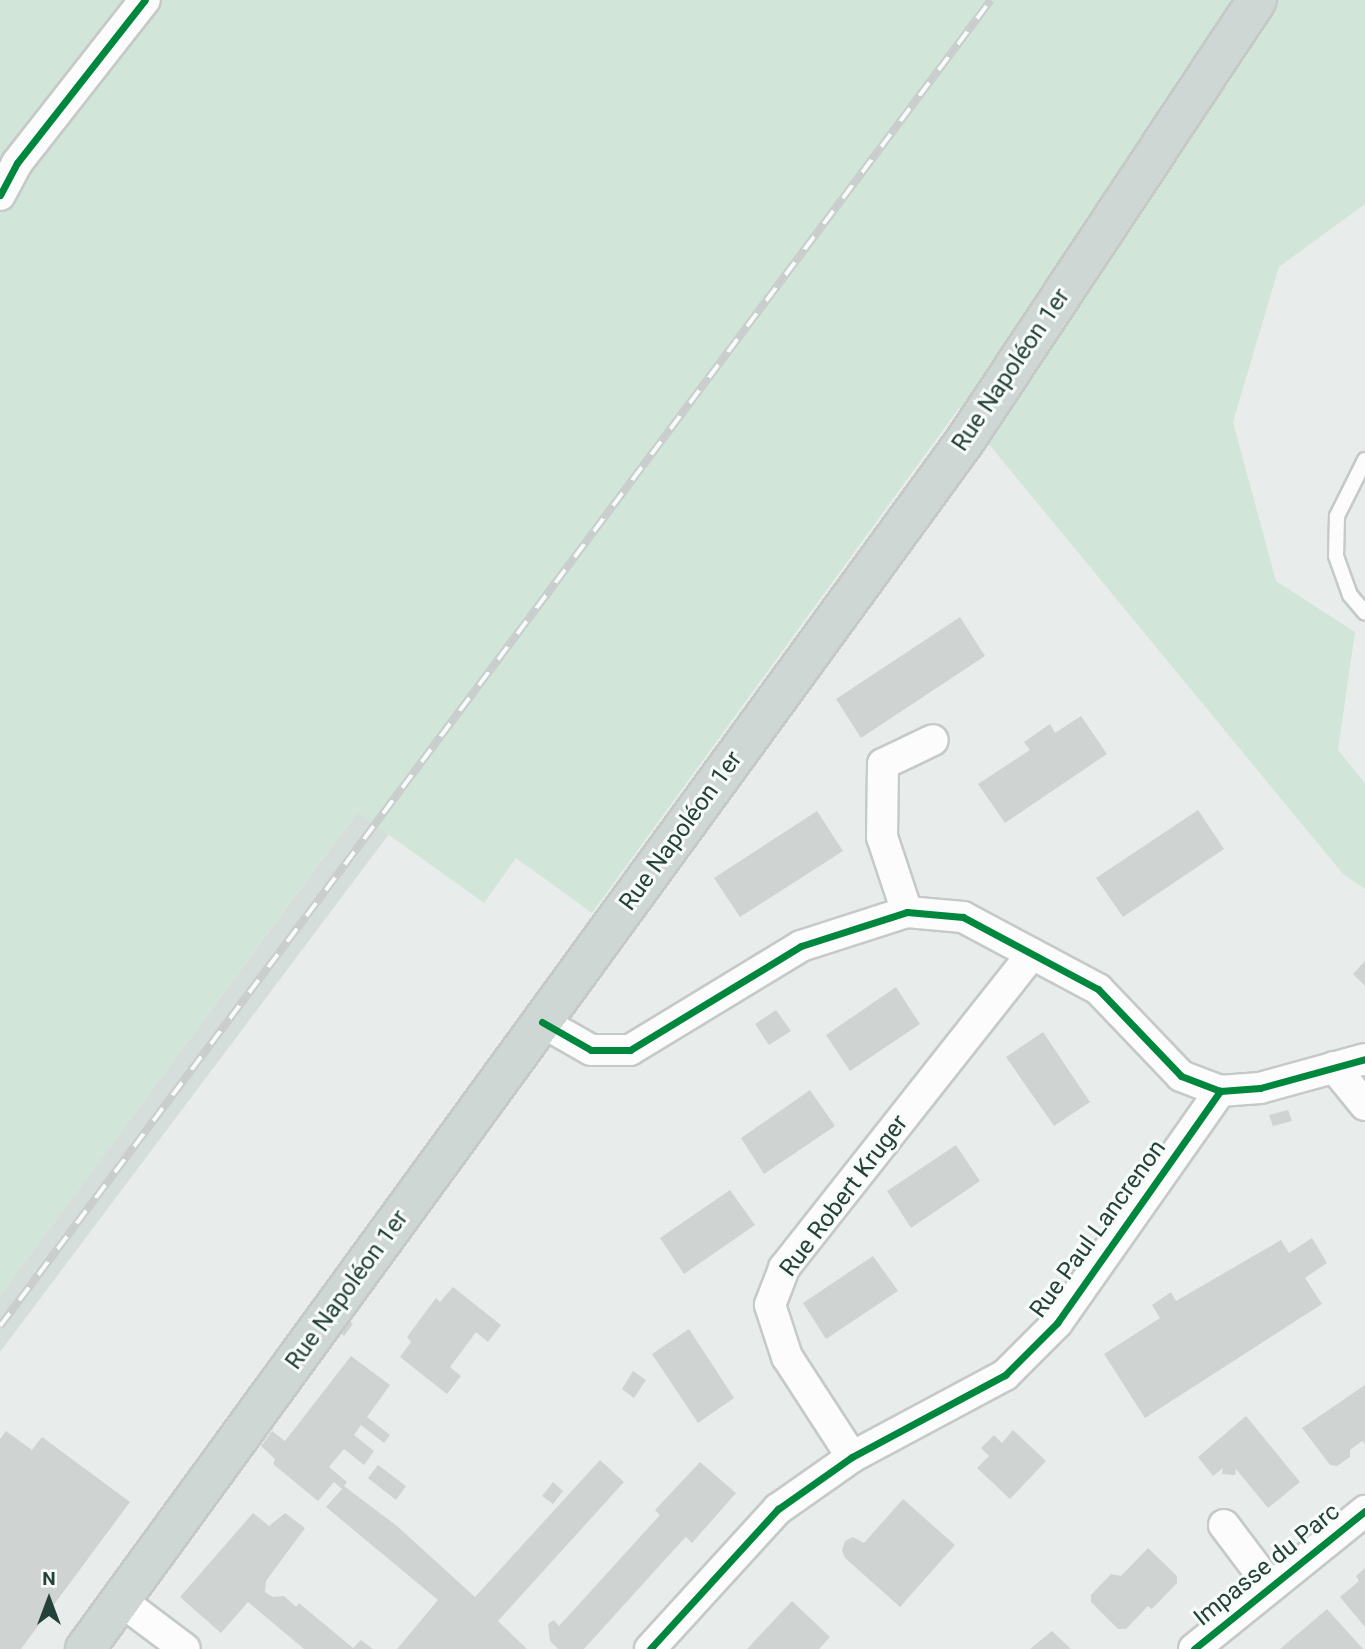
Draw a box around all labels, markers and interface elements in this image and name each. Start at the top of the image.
street label: Rue Napoléon 1er [946,283,1076,457]
street label: Rue Napoléon 1er [614,746,748,916]
street label: Rue Robert Kruger [774,1110,914,1282]
street label: Rue Paul Lancrenon [1024,1135,1172,1323]
street label: Rue Napoléon 1er [280,1205,414,1375]
street label: Impasse du Parc [1188,1498,1346,1632]
north arrow [14,1565,84,1635]
text: N [42,1567,56,1590]

